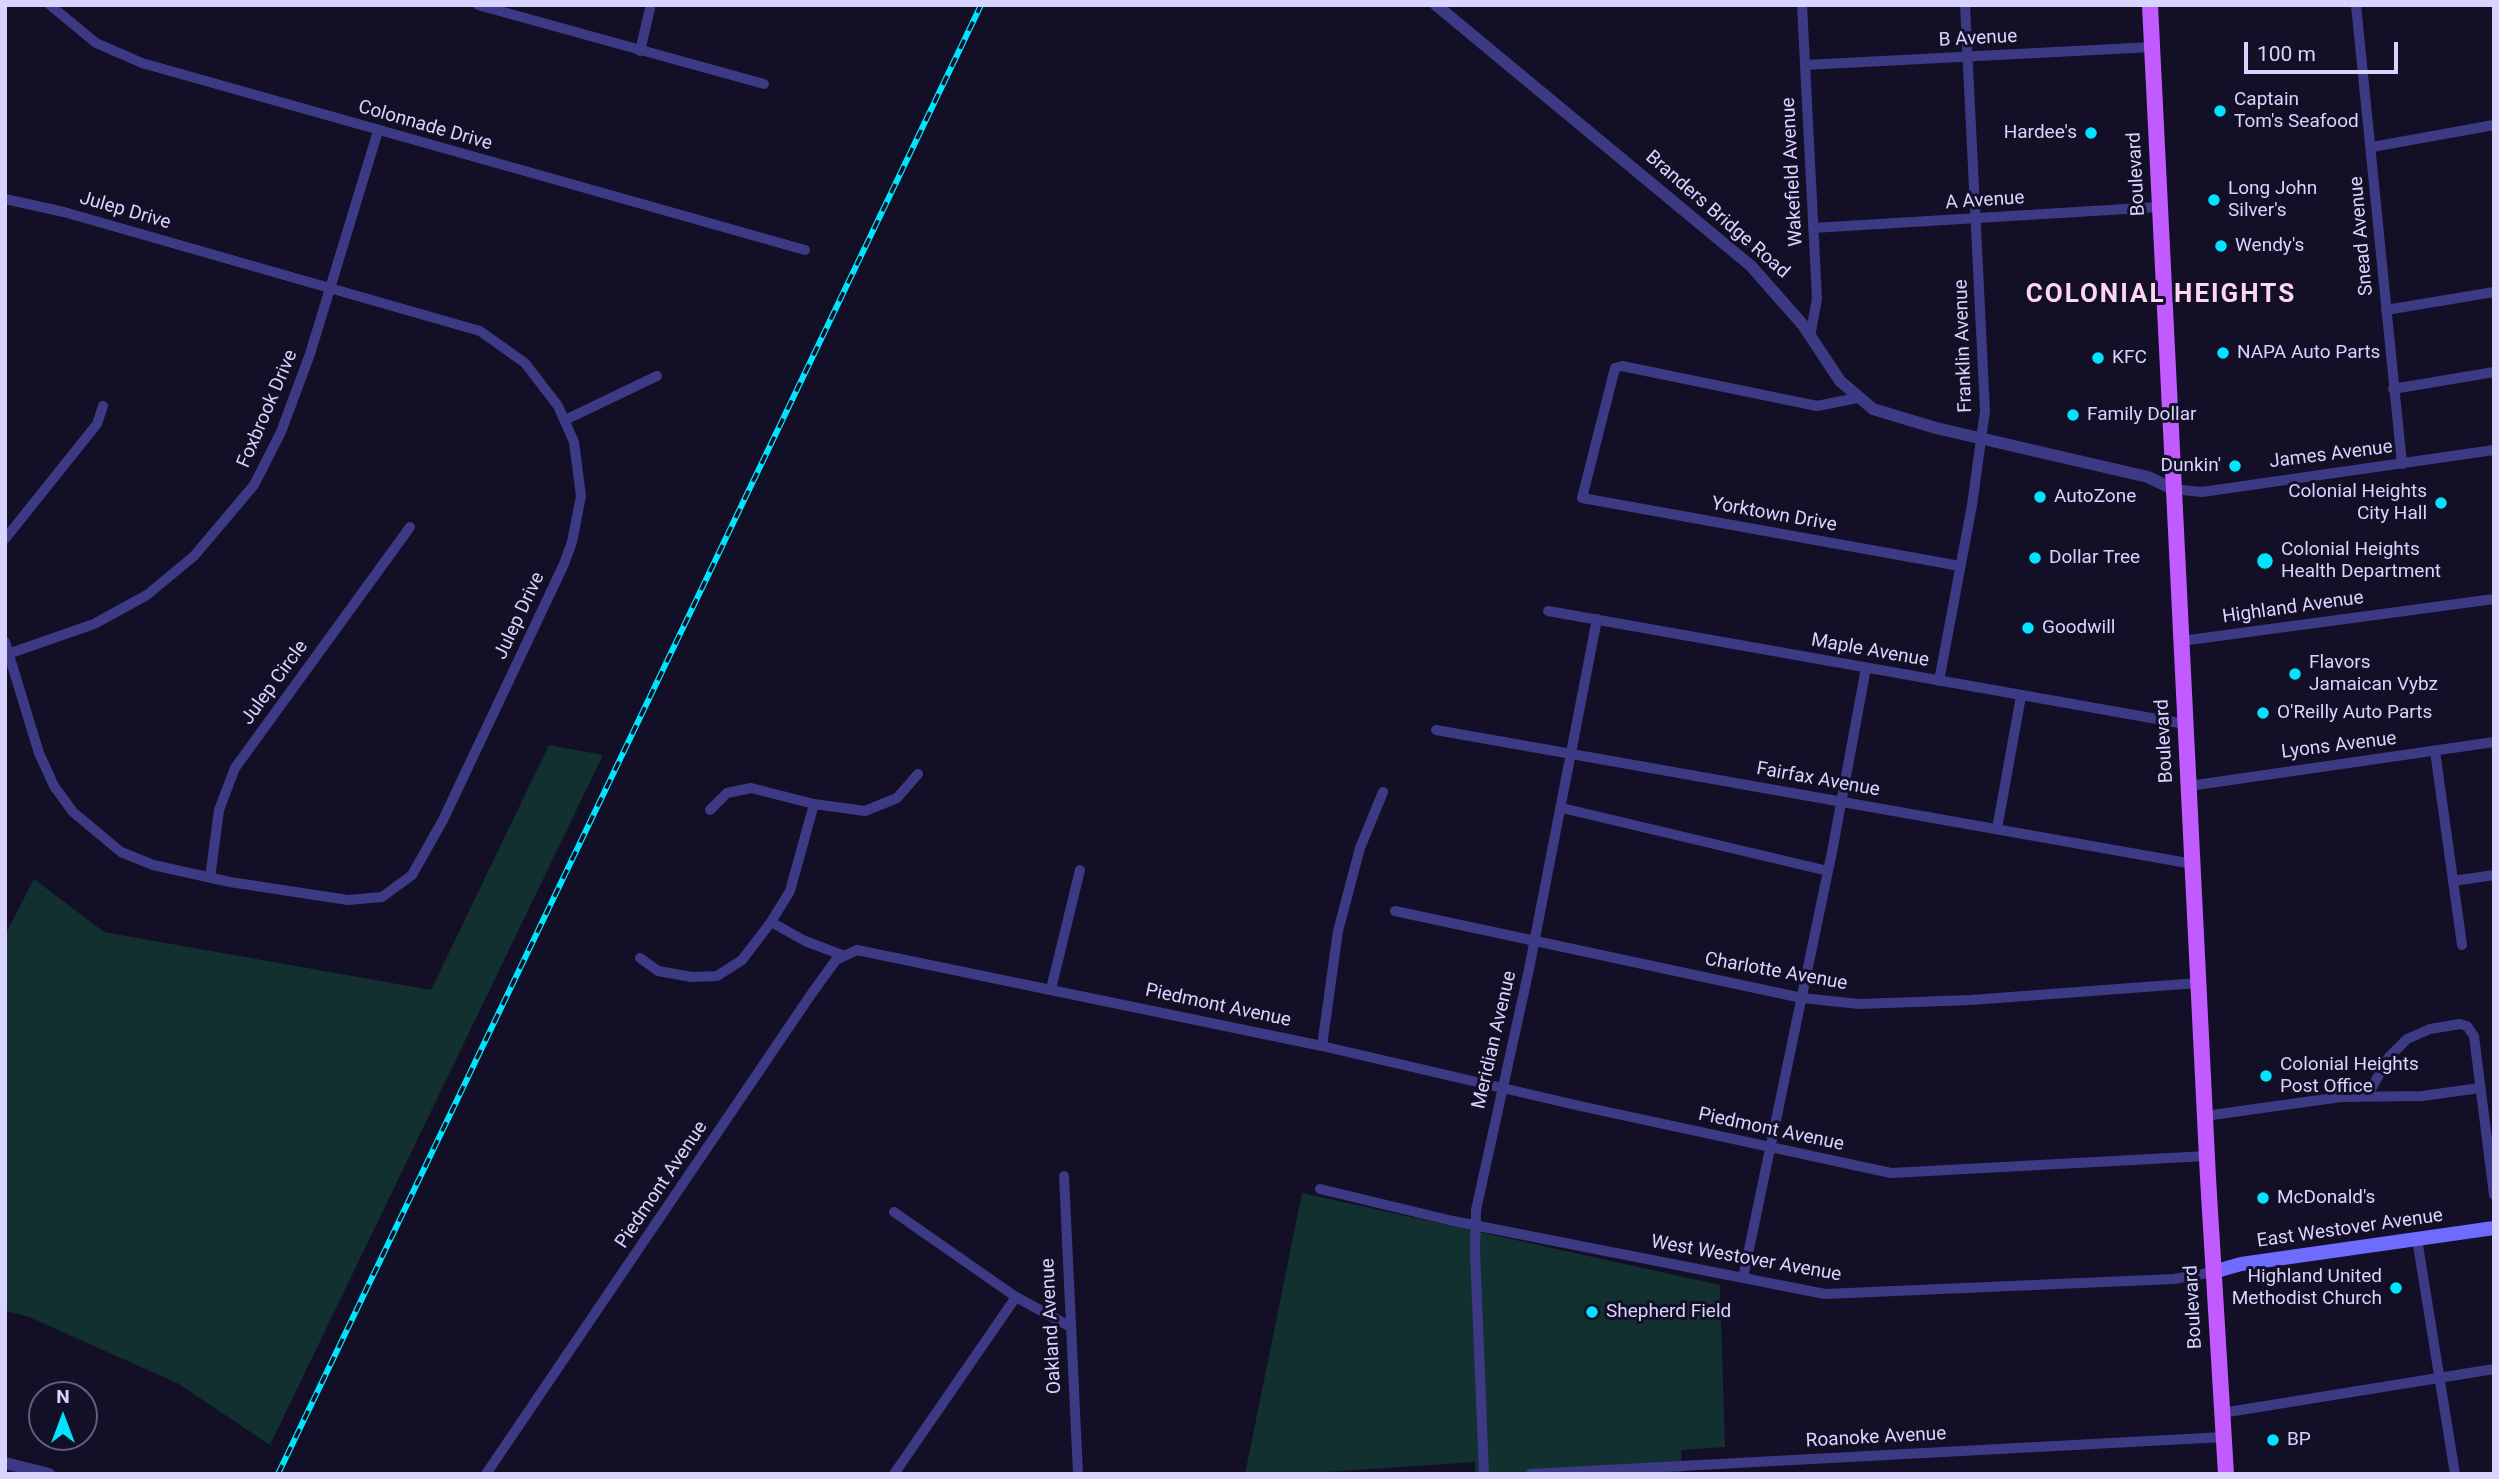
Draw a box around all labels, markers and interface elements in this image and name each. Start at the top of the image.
street label: B Avenue [1938,26,2018,52]
scale bar [2247,28,2401,72]
text: 100 m [2257,42,2316,66]
place label: Captain Tom's Seafood [2234,89,2359,133]
street label: Colonnade Drive [355,96,495,156]
street label: Wakefield Avenue [1778,97,1808,247]
marker: Captain Tom's Seafood [2212,103,2228,119]
place label: Hardee's [2004,122,2077,144]
marker: Hardee's [2083,125,2099,141]
street label: Boulevard [2123,131,2151,217]
street label: Branders Bridge Road [1640,146,1794,284]
street label: Snead Avenue [2345,175,2379,297]
place label: Long John Silver's [2228,178,2317,222]
street label: Julep Drive [77,187,173,235]
street label: A Avenue [1945,187,2025,215]
marker: Long John Silver's [2206,192,2222,208]
place label: Wendy's [2235,235,2304,257]
marker: Wendy's [2213,238,2229,254]
street label: Franklin Avenue [1950,279,1978,413]
district label: COLONIAL HEIGHTS [2028,279,2294,311]
place label: NAPA Auto Parts [2237,342,2380,364]
marker: NAPA Auto Parts [2215,345,2231,361]
street label: Foxbrook Drive [233,347,303,471]
place label: KFC [2112,347,2147,369]
marker: KFC [2090,350,2106,366]
place label: Family Dollar [2087,404,2196,426]
marker: Family Dollar [2065,407,2081,423]
street label: James Avenue [2268,436,2394,474]
place label: Dunkin' [2160,455,2221,477]
marker: Dunkin' [2227,458,2243,474]
place label: Colonial Heights City Hall [2288,481,2427,525]
place label: AutoZone [2054,486,2136,508]
marker: AutoZone [2032,489,2048,505]
street label: Yorktown Drive [1710,493,1838,537]
marker: Colonial Heights City Hall [2433,495,2449,511]
place label: Colonial Heights Health Department [2281,539,2441,583]
place label: Dollar Tree [2049,547,2140,569]
marker: Dollar Tree [2027,550,2043,566]
marker: Colonial Heights Health Department [2255,551,2275,571]
street label: Julep Drive [490,569,550,663]
street label: Highland Avenue [2221,587,2365,629]
place label: Goodwill [2042,617,2115,639]
marker: Goodwill [2020,620,2036,636]
street label: Maple Avenue [1809,629,1931,673]
street label: Julep Circle [237,636,313,730]
place label: Flavors Jamaican Vybz [2309,652,2438,696]
marker: Flavors Jamaican Vybz [2287,666,2303,682]
street label: Boulevard [2151,698,2179,784]
place label: O'Reilly Auto Parts [2277,702,2432,724]
marker: O'Reilly Auto Parts [2255,705,2271,721]
street label: Lyons Avenue [2280,728,2398,764]
street label: Fairfax Avenue [1755,758,1881,802]
street label: Charlotte Avenue [1703,948,1849,996]
street label: Meridian Avenue [1468,969,1522,1111]
street label: Piedmont Avenue [1143,979,1293,1033]
place label: Colonial Heights Post Office [2280,1054,2419,1098]
marker: Colonial Heights Post Office [2258,1068,2274,1084]
street label: Piedmont Avenue [1696,1103,1846,1157]
street label: Piedmont Avenue [611,1117,713,1253]
place label: McDonald's [2277,1187,2375,1209]
marker: McDonald's [2255,1190,2271,1206]
street label: East Westover Avenue [2256,1205,2444,1253]
street label: West Westover Avenue [1649,1231,1843,1287]
street label: Oakland Avenue [1037,1257,1067,1395]
street label: Boulevard [2180,1264,2208,1350]
place label: Highland United Methodist Church [2232,1266,2382,1310]
marker: Highland United Methodist Church [2388,1280,2404,1296]
place label: Shepherd Field [1606,1301,1731,1323]
marker: Shepherd Field [1584,1304,1600,1320]
north arrow [28,1381,98,1451]
text: N [56,1385,70,1408]
street label: Roanoke Avenue [1805,1423,1947,1453]
place label: BP [2287,1429,2311,1451]
marker: BP [2265,1432,2281,1448]

